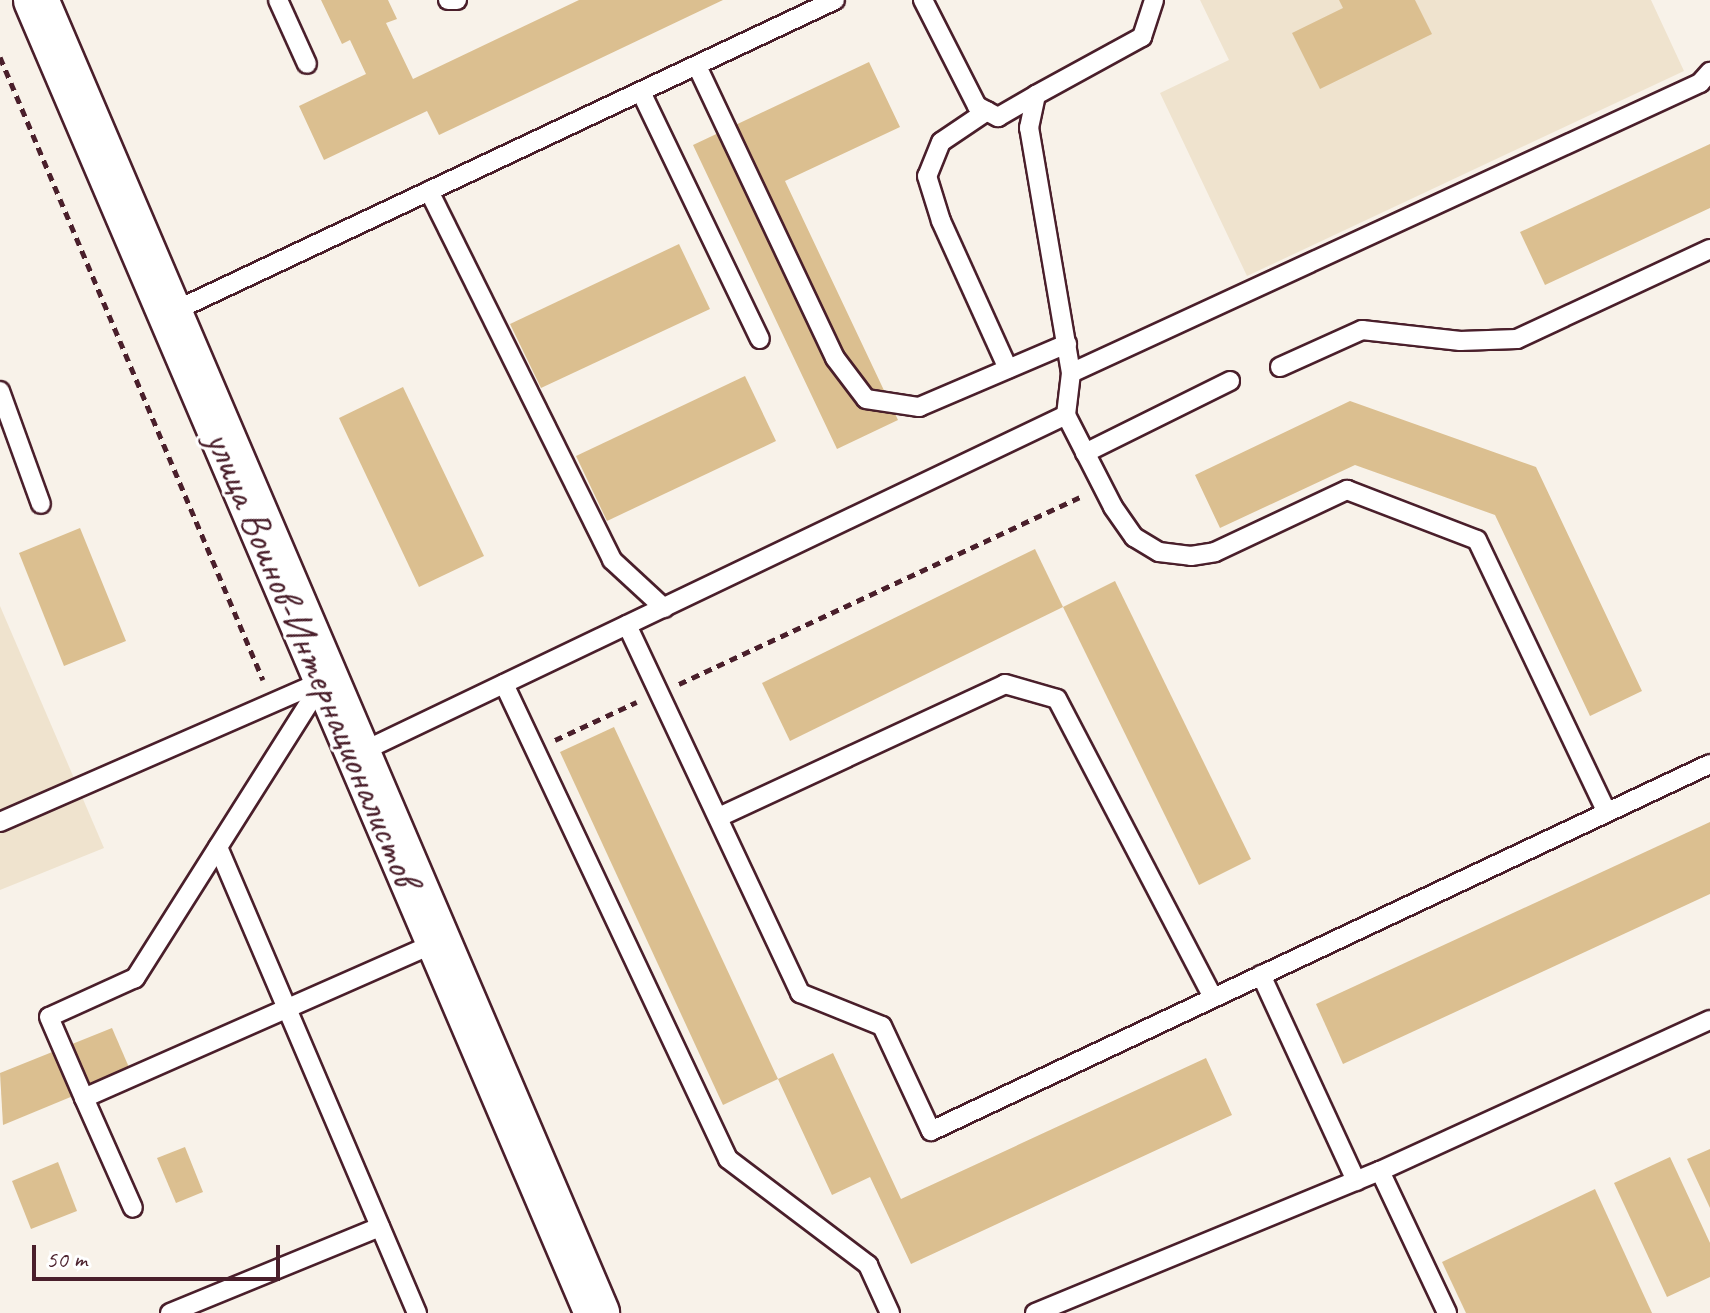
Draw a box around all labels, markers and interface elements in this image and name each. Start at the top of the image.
street label: улица Воинов-Интернационалистов [195,424,431,892]
scale bar [36,1229,284,1279]
text: 50 m [46,1244,87,1274]

